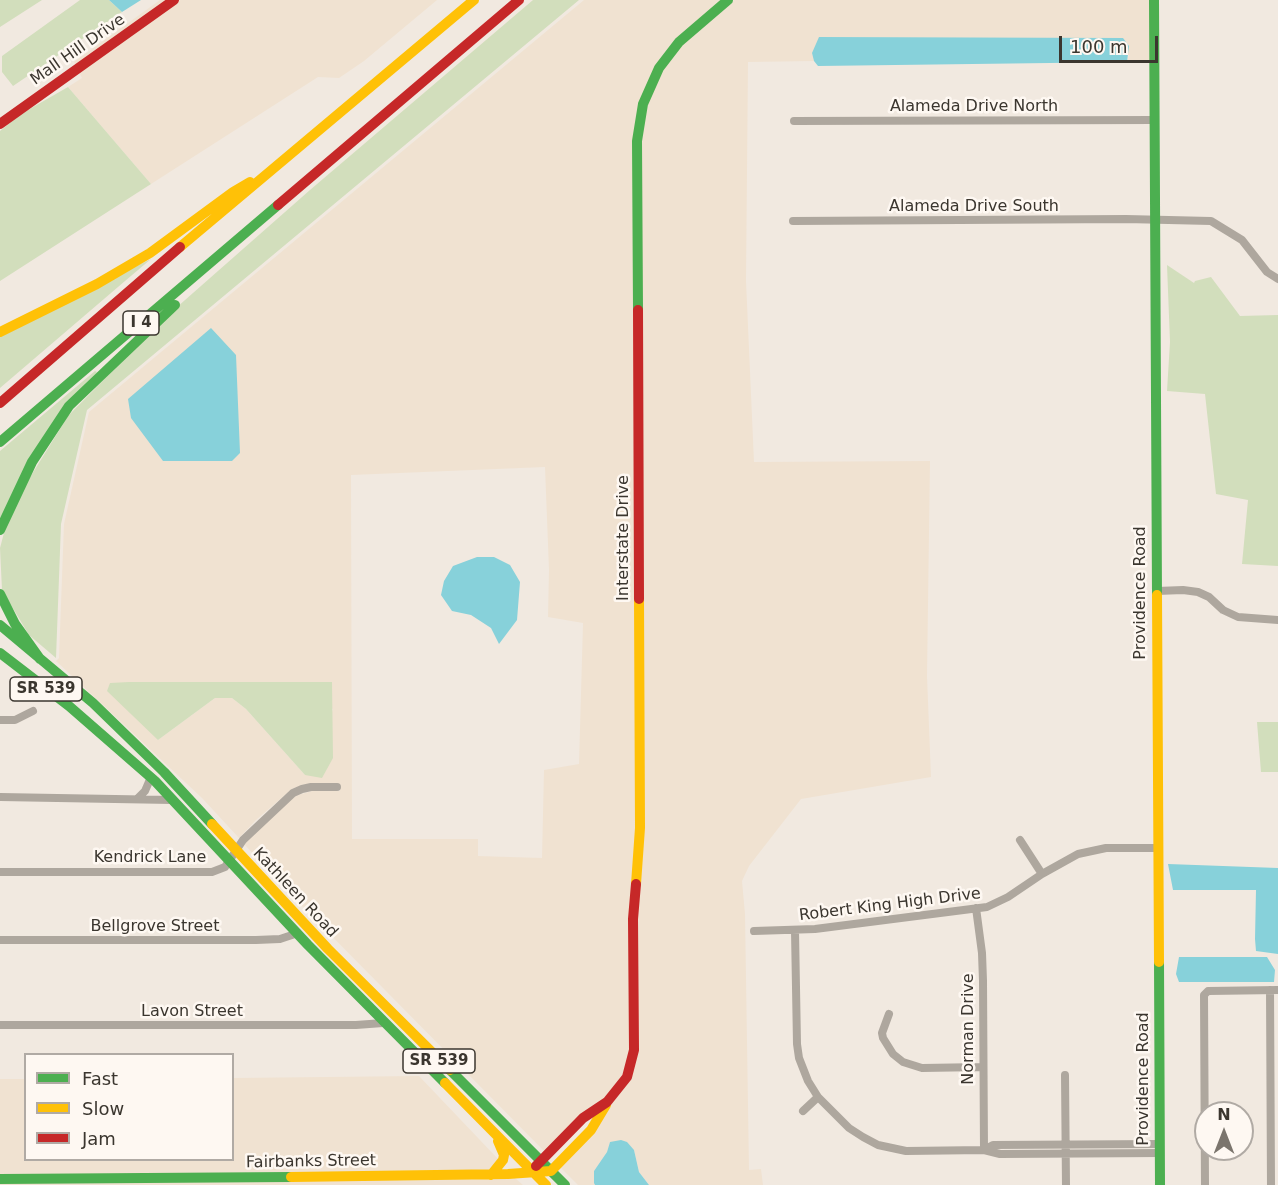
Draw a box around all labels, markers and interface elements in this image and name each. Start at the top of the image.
street label: Mall Hill Drive [27,10,129,90]
scale bar [1062,24,1161,62]
text: 100 m [1070,36,1128,57]
street label: Alameda Drive North [890,97,1058,117]
street label: Alameda Drive South [889,197,1059,217]
road number: I 4 [123,311,159,335]
street label: Interstate Drive [614,475,634,601]
street label: Providence Road [1131,526,1151,660]
road number: SR 539 [10,677,82,701]
street label: Kathleen Road [248,844,342,942]
street label: Kendrick Lane [94,848,206,868]
street label: Robert King High Drive [798,884,982,926]
street label: Bellgrove Street [91,917,219,937]
street label: Norman Drive [959,973,979,1085]
street label: Lavon Street [141,1002,243,1022]
street label: Providence Road [1134,1012,1154,1146]
road number: SR 539 [403,1049,475,1073]
legend [24,1053,234,1161]
text: Fast [82,1068,118,1089]
text: Slow [82,1098,124,1119]
north arrow [1194,1101,1254,1161]
text: N [1217,1105,1231,1124]
text: Jam [82,1128,116,1149]
street label: Fairbanks Street [246,1151,376,1173]

